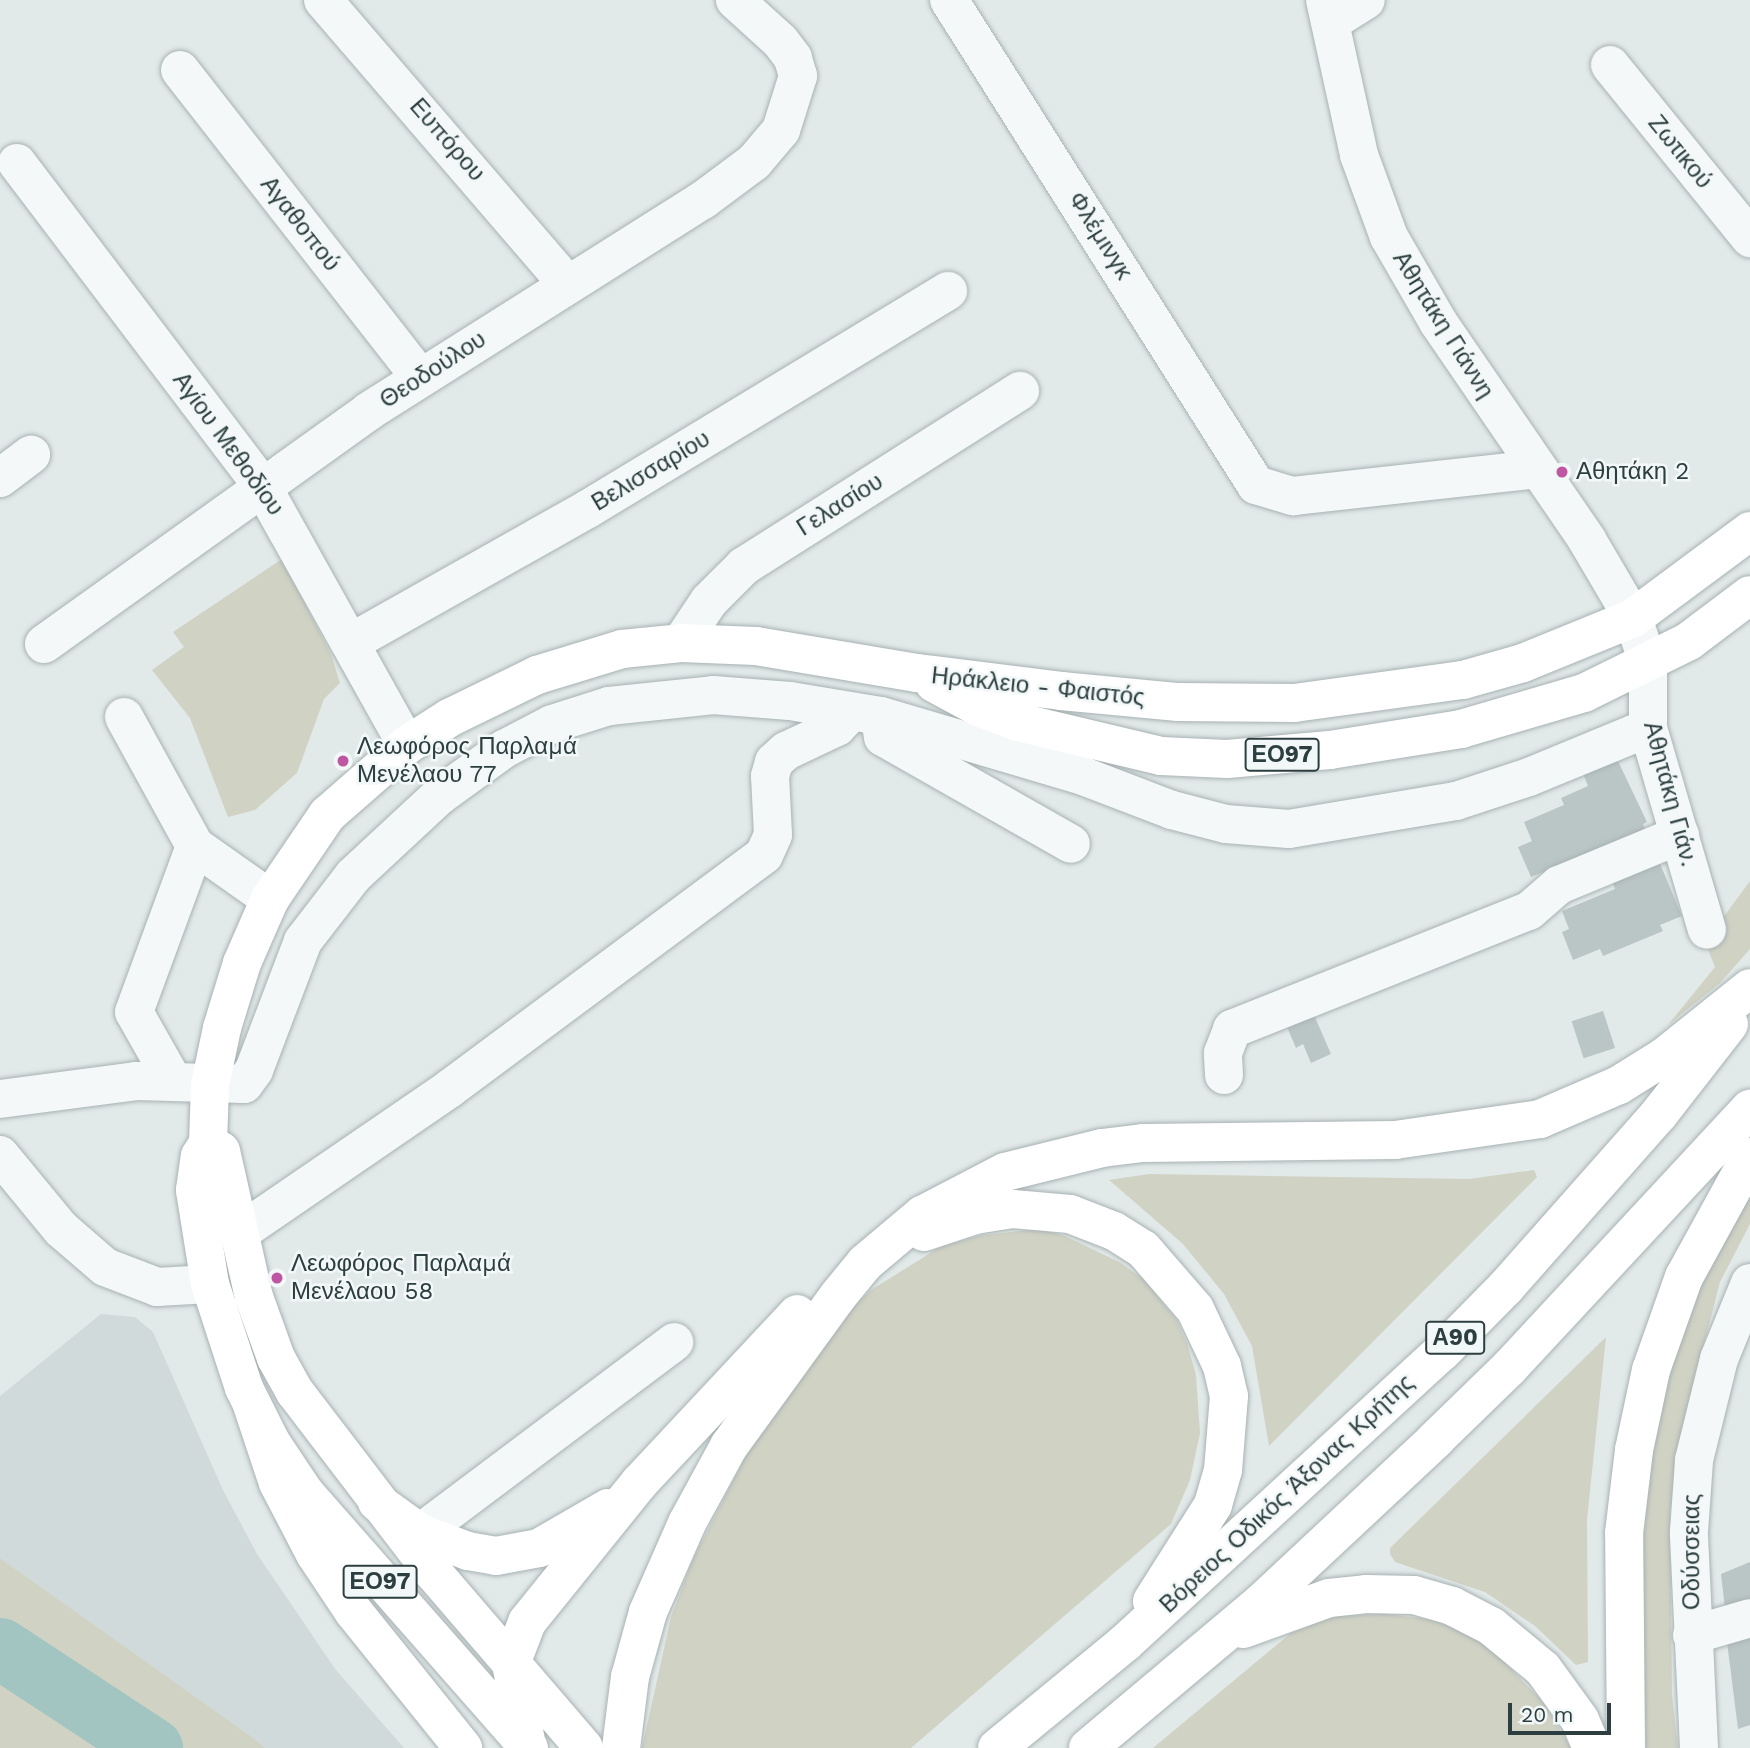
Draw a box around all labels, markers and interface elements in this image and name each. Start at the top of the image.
street label: Ευπόρου [403,93,491,187]
street label: Ζωτικού [1642,110,1718,194]
street label: Αγαθοπού [254,171,346,277]
street label: Φλέμινγκ [1062,187,1138,285]
street label: Αθητάκη Γιάννη [1386,246,1500,404]
street label: Θεοδούλου [375,325,491,415]
street label: Αγίου Μεθοδίου [166,367,290,521]
street label: Βελισσαρίου [587,424,715,518]
place label: Αθητάκη 2 [1576,458,1689,486]
marker: Αθητάκη 2 [1554,464,1570,480]
street label: Γελασίου [792,467,888,543]
street label: Ηράκλειο - Φαιστός [930,661,1146,713]
street label: Αθητάκη Γιάν. [1637,718,1703,870]
place label: Λεωφόρος Παρλαμά Μενέλαου 77 [357,733,577,789]
road number: ΕΟ97 [1244,736,1320,775]
marker: Λεωφόρος Παρλαμά Μενέλαου 77 [335,753,351,769]
place label: Λεωφόρος Παρλαμά Μενέλαου 58 [291,1250,511,1306]
marker: Λεωφόρος Παρλαμά Μενέλαου 58 [269,1270,285,1286]
road number: Α90 [1424,1318,1486,1358]
street label: Βόρειος Οδικός Άξονας Κρήτης [1154,1369,1420,1619]
street label: Οδύσσειας [1678,1494,1706,1610]
road number: ΕΟ97 [342,1562,418,1602]
scale bar [1512,1688,1615,1732]
text: 20 m [1521,1702,1573,1727]

